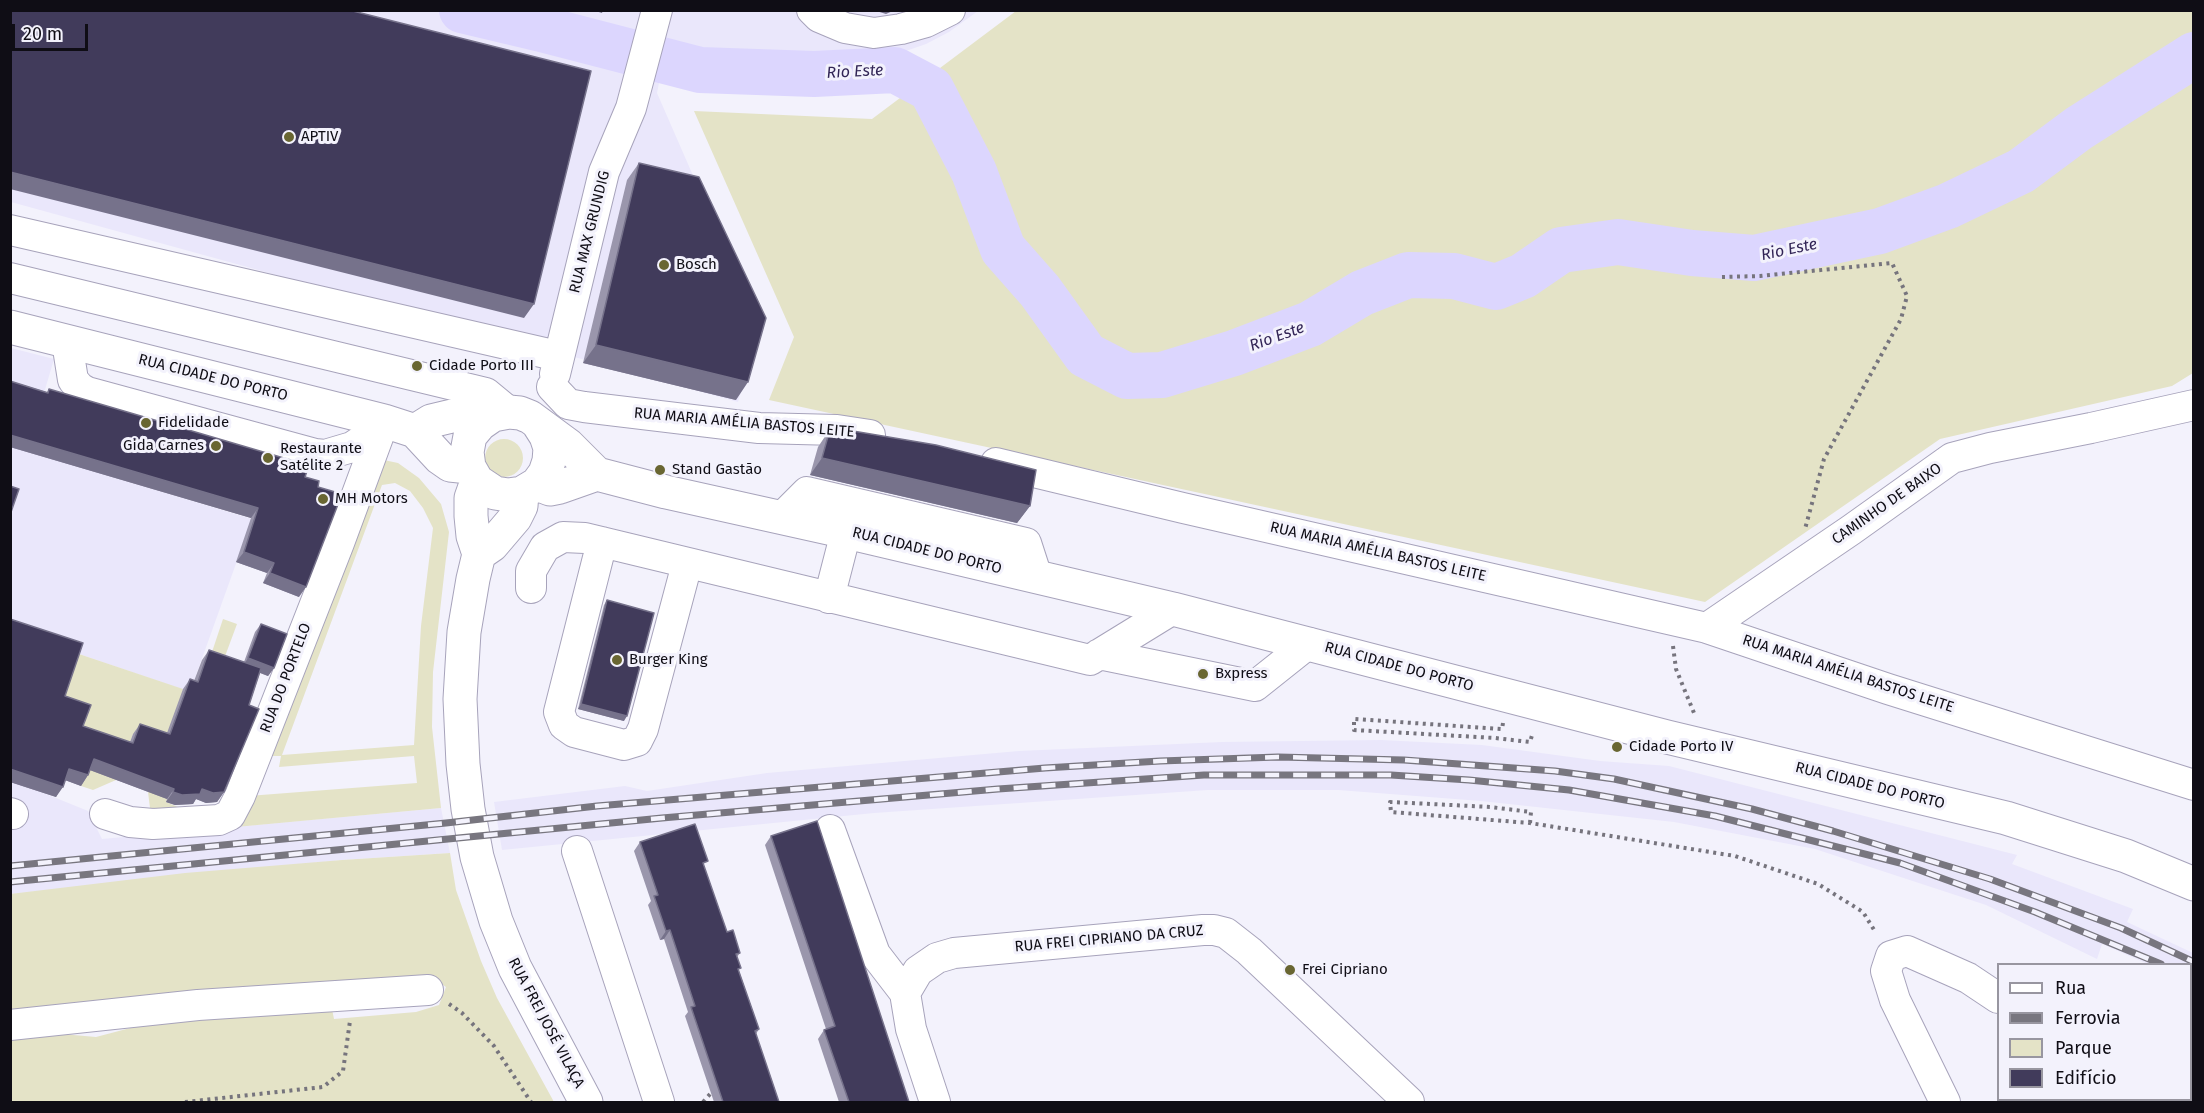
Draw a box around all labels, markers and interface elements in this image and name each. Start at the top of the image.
scale bar [15,12,92,50]
text: 20 m [23,23,62,45]
water label: Rio Este [826,61,884,83]
place label: APTIV [301,128,338,146]
marker: APTIV [282,130,296,144]
street label: RUA MAX GRUNDIG [566,169,614,295]
water label: Rio Este [1759,235,1819,265]
place label: Bosch [676,256,717,274]
marker: Bosch [657,258,671,272]
water label: Rio Este [1247,318,1307,356]
street label: RUA CIDADE DO PORTO [136,351,290,405]
place label: Cidade Porto III [429,357,534,375]
marker: Cidade Porto III [410,359,424,373]
street label: RUA MARIA AMÉLIA BASTOS LEITE [633,404,855,442]
place label: Fidelidade [158,414,229,432]
marker: Fidelidade [139,416,153,430]
place label: Gida Carnes [123,437,204,455]
marker: Gida Carnes [209,439,223,453]
place label: Restaurante Satélite 2 [280,440,362,475]
marker: Restaurante Satélite 2 [261,451,275,465]
street label: CAMINHO DE BAIXO [1829,459,1945,549]
place label: Stand Gastāo [672,461,762,479]
marker: Stand Gastāo [653,463,667,477]
place label: MH Motors [335,490,408,508]
marker: MH Motors [316,492,330,506]
street label: RUA MARIA AMÉLIA BASTOS LEITE [1268,518,1488,586]
street label: RUA CIDADE DO PORTO [850,524,1004,578]
street label: RUA DO PORTELO [257,621,315,735]
street label: RUA MARIA AMÉLIA BASTOS LEITE [1740,631,1956,717]
street label: RUA CIDADE DO PORTO [1323,638,1475,696]
place label: Burger King [629,651,708,669]
marker: Burger King [610,653,624,667]
place label: Bxpress [1215,665,1268,683]
marker: Bxpress [1196,667,1210,681]
place label: Cidade Porto IV [1629,738,1733,756]
marker: Cidade Porto IV [1610,740,1624,754]
street label: RUA CIDADE DO PORTO [1793,759,1947,813]
street label: RUA FREI CIPRIANO DA CRUZ [1014,922,1204,956]
street label: RUA FREI JOSÉ VILAÇA [504,955,588,1091]
place label: Frei Cipriano [1302,961,1388,979]
marker: Frei Cipriano [1283,963,1297,977]
legend [1997,963,2192,1101]
text: Rua [2055,977,2086,999]
text: Ferrovia [2055,1007,2121,1029]
text: Parque [2055,1037,2112,1059]
text: Edifício [2055,1067,2117,1089]

